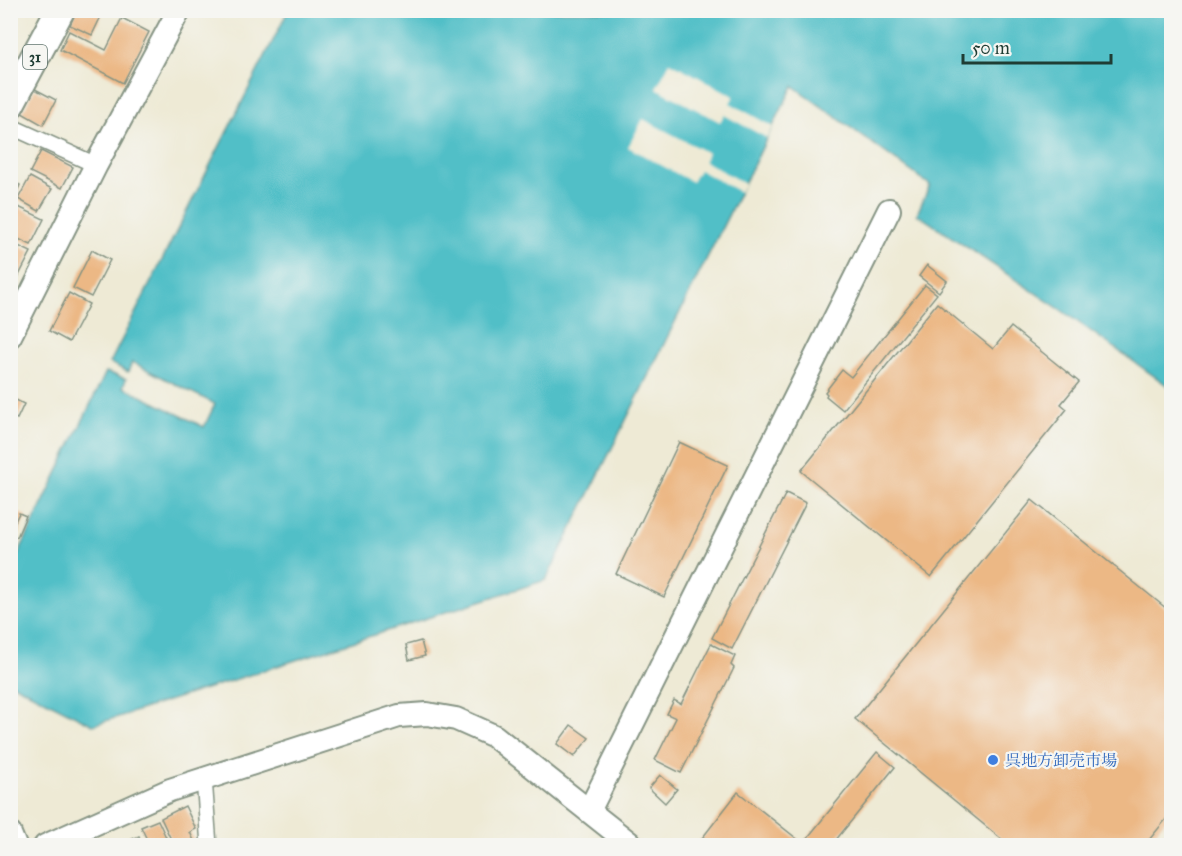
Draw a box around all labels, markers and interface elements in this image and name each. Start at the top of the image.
scale bar [963,27,1112,65]
text: 50 m [972,37,1010,59]
road number: 31 [23,45,47,69]
place label: 呉地方卸売市場 [1005,751,1117,770]
marker: 呉地方卸売市場 [986,753,1000,767]

